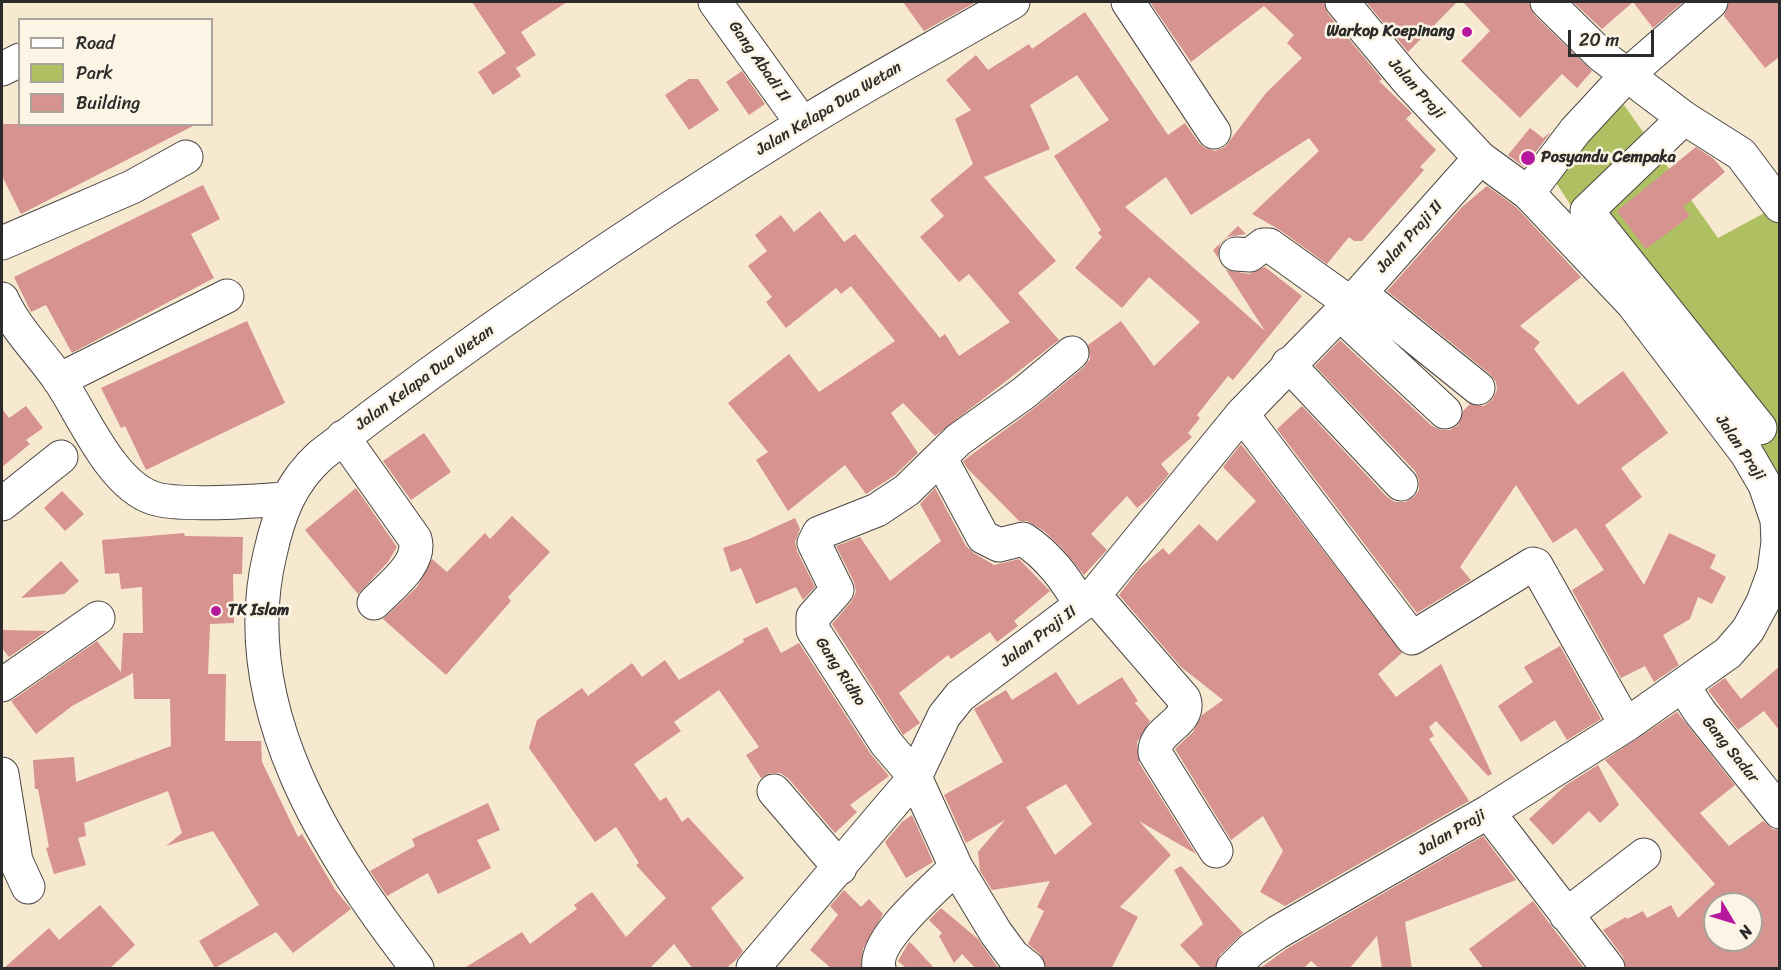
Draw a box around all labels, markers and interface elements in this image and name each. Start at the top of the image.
legend [18,18,213,126]
street label: Gang Abadi II [724,18,794,106]
scale bar [1571,18,1656,56]
place label: Warkop Koepinang [1326,22,1455,42]
text: 20 m [1579,24,1619,56]
marker: Warkop Koepinang [1460,25,1474,39]
text: Road [76,27,115,59]
street label: Jalan Praji [1384,55,1448,123]
text: Park [76,57,113,89]
street label: Jalan Kelapa Dua Wetan [753,58,905,160]
text: Building [76,87,140,119]
place label: Posyandu Cempaka [1541,148,1676,168]
marker: Posyandu Cempaka [1519,149,1537,167]
street label: Jalan Praji II [1373,197,1447,277]
street label: Jalan Kelapa Dua Wetan [352,321,498,435]
street label: Jalan Praji [1711,412,1769,484]
place label: TK Islam [228,601,289,621]
street label: Jalan Praji II [997,602,1081,672]
marker: TK Islam [209,604,223,618]
street label: Gang Ridho [811,634,869,710]
street label: Gang Sadar [1697,713,1763,787]
street label: Jalan Praji [1415,806,1489,860]
north arrow [1703,892,1763,952]
text: N [1731,919,1761,945]

